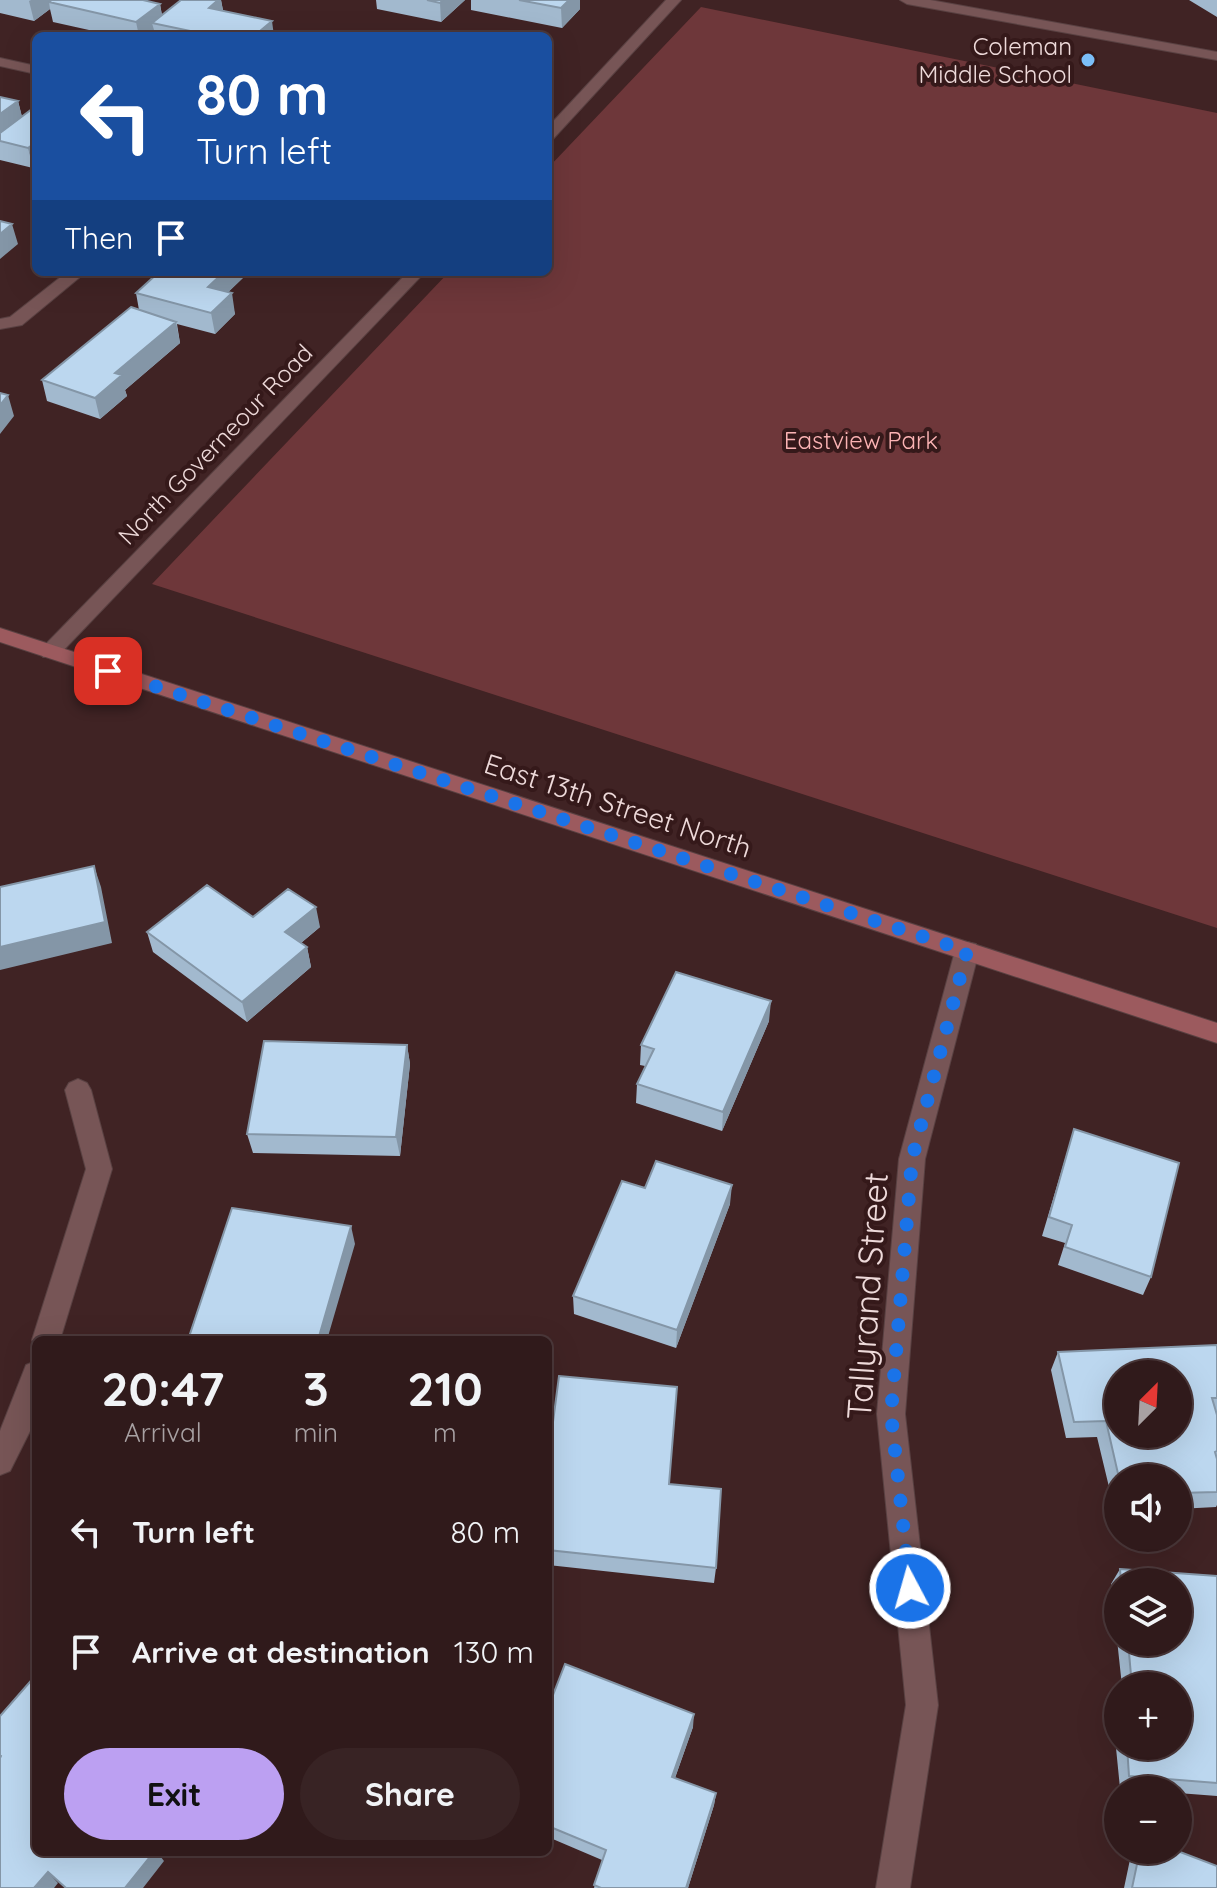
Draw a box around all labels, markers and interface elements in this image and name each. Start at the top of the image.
place label: Coleman Middle School [918,31,1072,89]
marker: Coleman Middle School [1079,51,1097,69]
text: 80 m [196,59,328,129]
icon: left [64,64,168,168]
text: Turn left [196,128,332,173]
icon: arrive [149,216,193,260]
text: Then [64,219,133,257]
street label: North Governeour Road [112,338,318,550]
park label: Eastview Park [784,425,938,455]
pin [74,637,142,705]
icon: arrive [86,649,130,693]
street label: East 13th Street North [480,745,756,865]
street label: Tallyrand Street [837,1171,897,1421]
text: 20:47 [101,1358,224,1418]
text: 3 [303,1358,329,1418]
text: 210 [407,1358,483,1418]
north arrow [1104,1360,1192,1448]
map controls [1104,1360,1192,1864]
text: Arrival [124,1416,202,1449]
text: min [294,1416,338,1449]
text: m [433,1416,457,1449]
button: sound [1104,1464,1192,1552]
icon: left [64,1510,108,1554]
text: Turn left [132,1513,255,1551]
text: 80 m [450,1513,520,1551]
position arrow [868,1546,952,1630]
button: layers [1104,1568,1192,1656]
icon: arrive [64,1630,108,1674]
text: Arrive at destination [132,1633,430,1671]
text: 130 m [454,1633,534,1671]
button: + [1104,1672,1192,1760]
button: Exit [64,1748,284,1840]
button: Share [300,1748,520,1840]
button: − [1104,1776,1192,1864]

